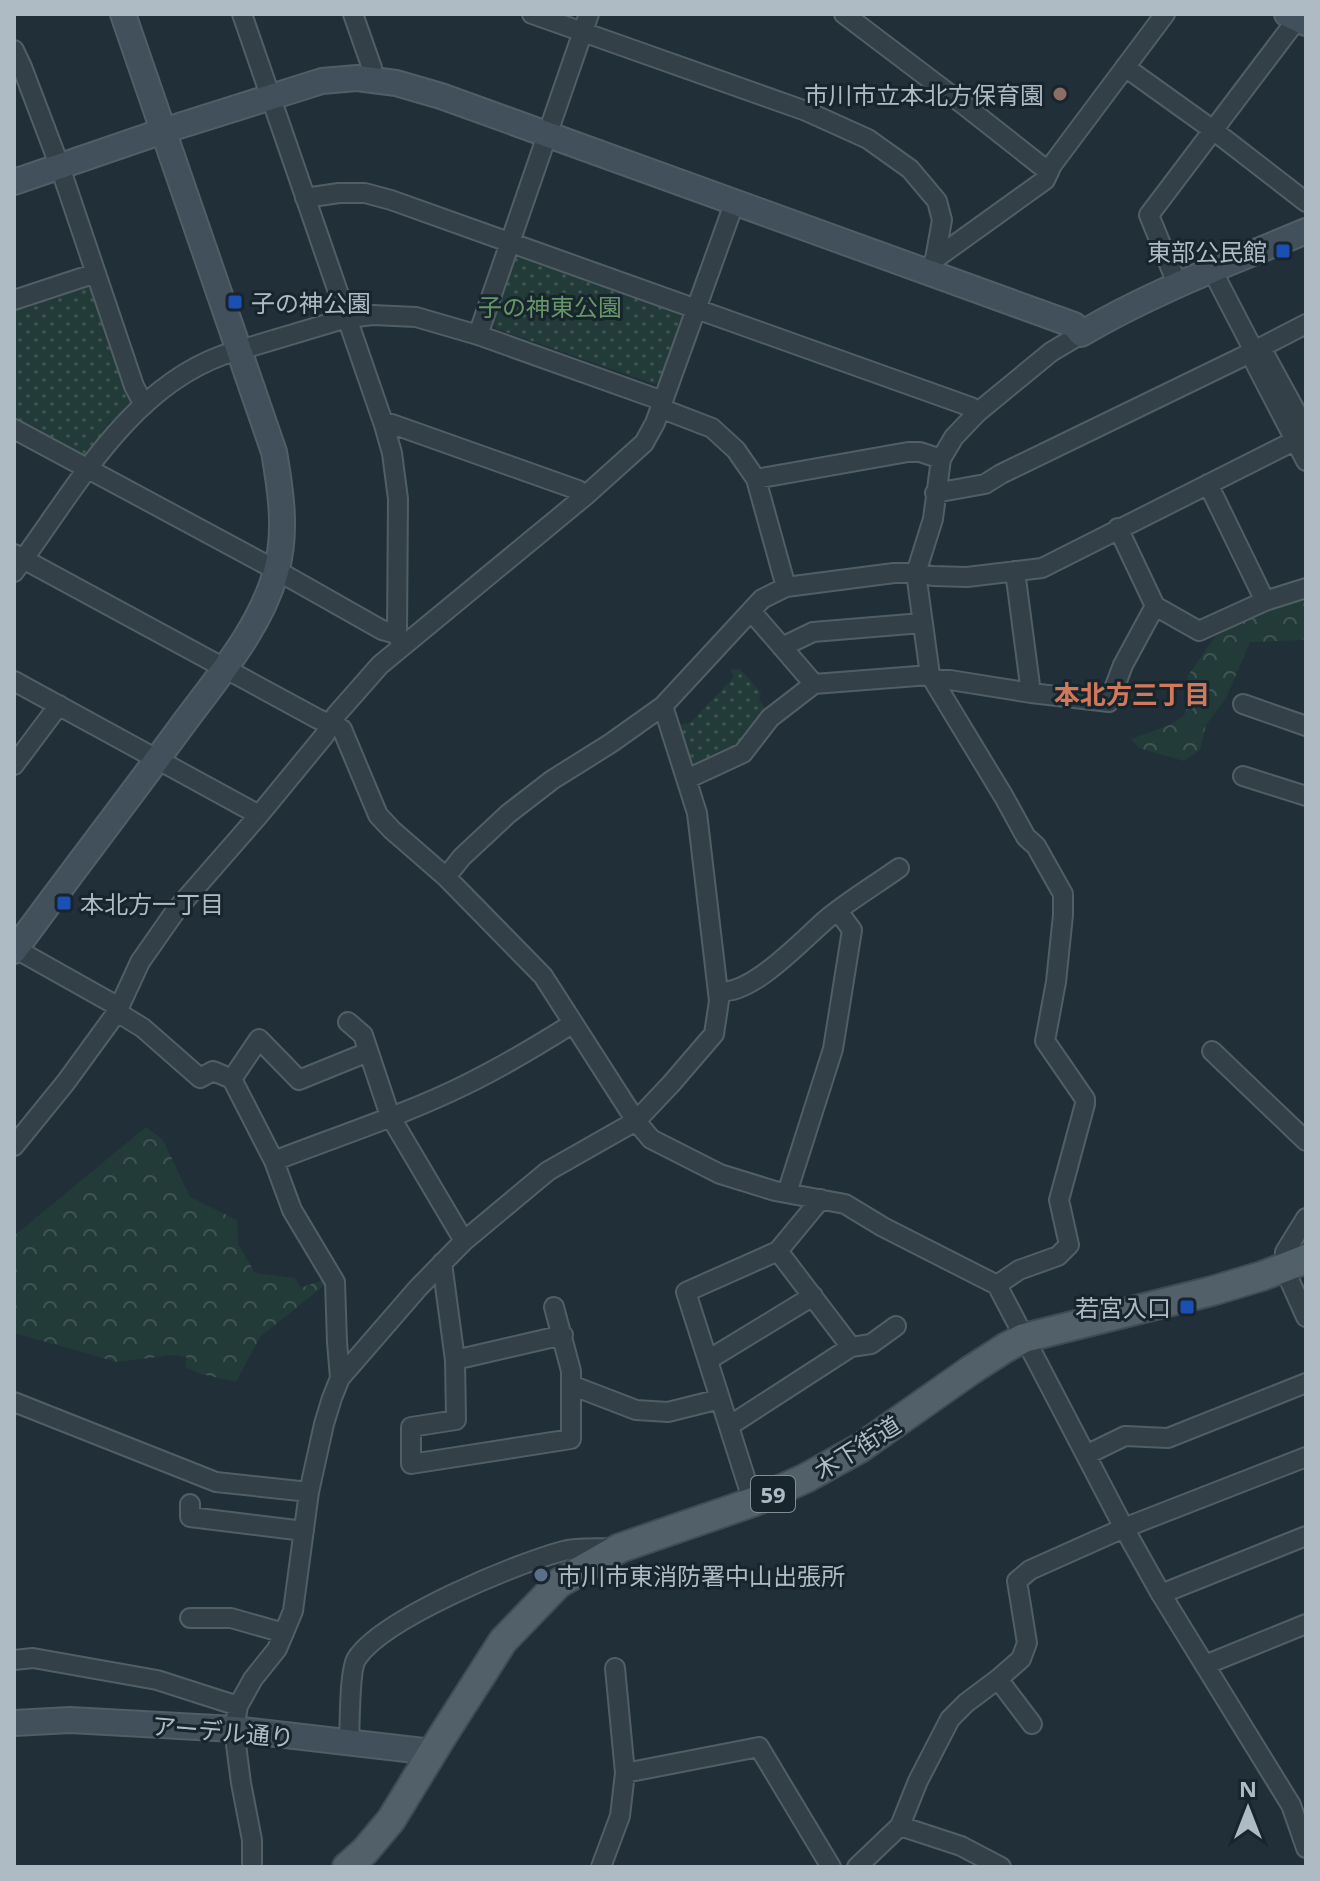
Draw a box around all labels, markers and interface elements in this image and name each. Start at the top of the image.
place label: 市川市立本北方保育園 [804,78,1044,111]
marker: 市川市立本北方保育園 [1051,85,1069,103]
place label: 東部公民館 [1147,235,1267,268]
marker: 東部公民館 [1274,242,1292,260]
place label: 子の神公園 [251,286,371,319]
park label: 子の神東公園 [478,290,622,323]
marker: 子の神公園 [226,293,244,311]
district label: 本北方三丁目 [1054,676,1210,712]
place label: 本北方一丁目 [80,887,224,920]
marker: 本北方一丁目 [55,894,73,912]
place label: 若宮入口 [1075,1291,1171,1324]
marker: 若宮入口 [1178,1298,1196,1316]
street label: 木下街道 [808,1408,906,1486]
road number: 59 [751,1476,795,1512]
place label: 市川市東消防署中山出張所 [557,1559,845,1592]
marker: 市川市東消防署中山出張所 [532,1566,550,1584]
street label: アーデル通り [151,1708,295,1754]
north arrow [1208,1769,1288,1849]
text: N [1239,1773,1257,1803]

